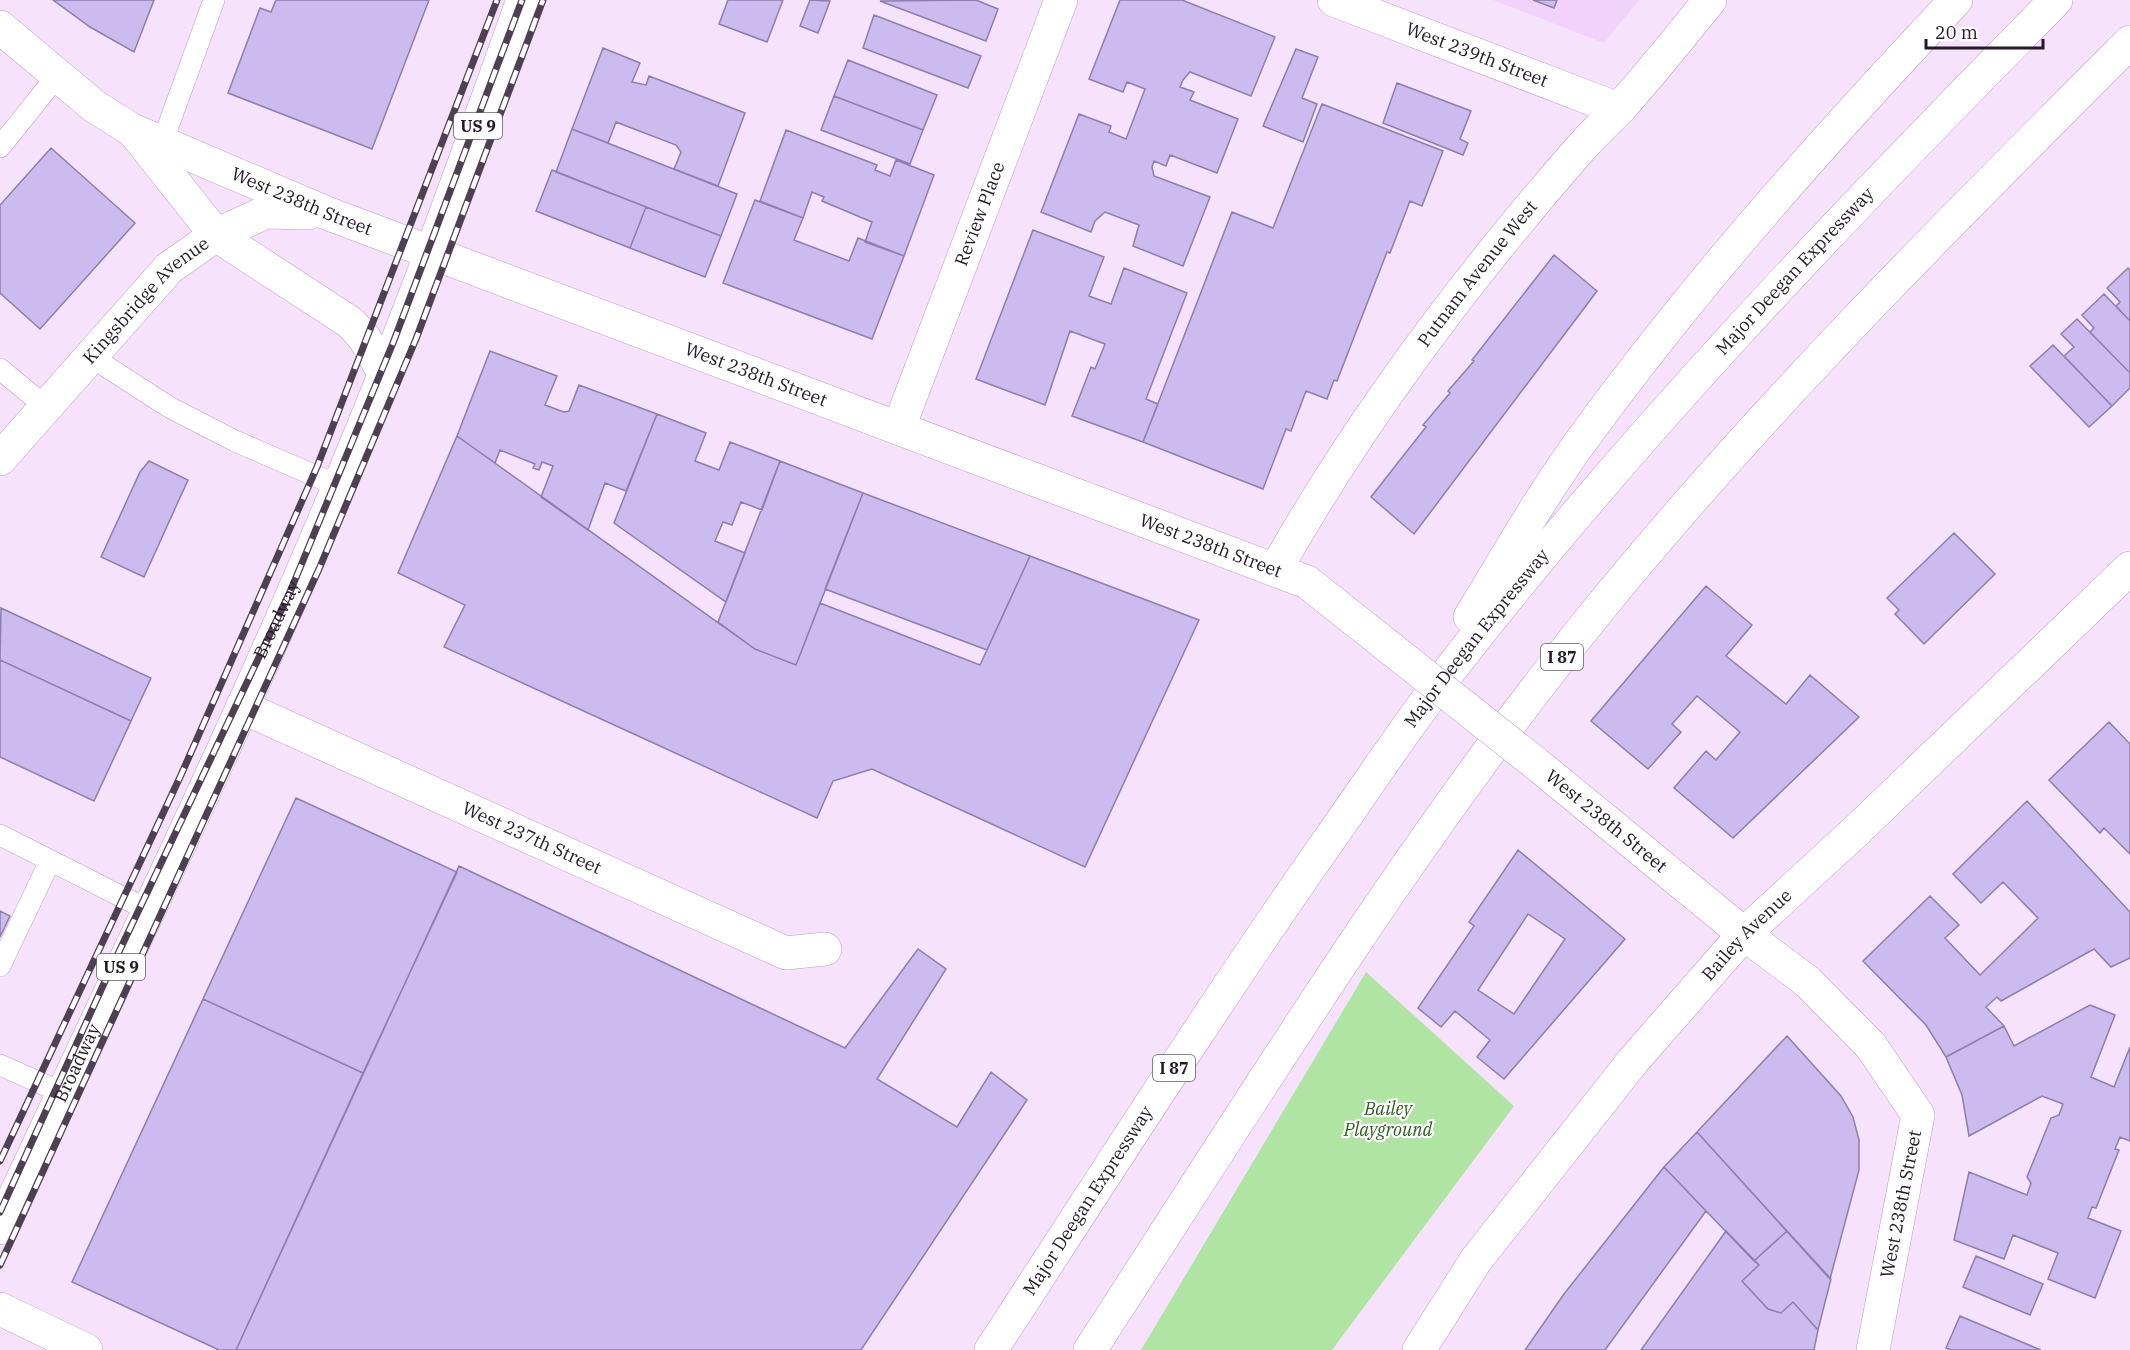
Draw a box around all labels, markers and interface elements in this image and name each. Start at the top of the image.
scale bar [1926,12,2043,50]
street label: West 239th Street [1403,17,1551,92]
text: 20 m [1935,21,1978,44]
road number: US 9 [454,113,502,139]
street label: Review Place [949,158,1010,269]
street label: West 238th Street [228,162,376,240]
street label: Major Deegan Expressway [1710,182,1879,360]
street label: Putnam Avenue West [1412,195,1542,351]
street label: Kingsbridge Avenue [78,232,213,368]
street label: West 238th Street [682,337,830,411]
street label: West 238th Street [1137,508,1285,583]
street label: Major Deegan Expressway [1399,543,1554,732]
street label: Broadway [248,576,305,662]
road number: I 87 [1541,644,1583,670]
street label: West 238th Street [1541,764,1672,877]
street label: West 237th Street [459,796,605,879]
street label: Bailey Avenue [1696,884,1796,985]
road number: US 9 [97,954,145,980]
street label: Broadway [48,1019,105,1106]
road number: I 87 [1153,1055,1195,1081]
park label: Bailey Playground [1343,1097,1432,1141]
street label: Major Deegan Expressway [1018,1101,1158,1300]
street label: West 238th Street [1875,1128,1926,1280]

